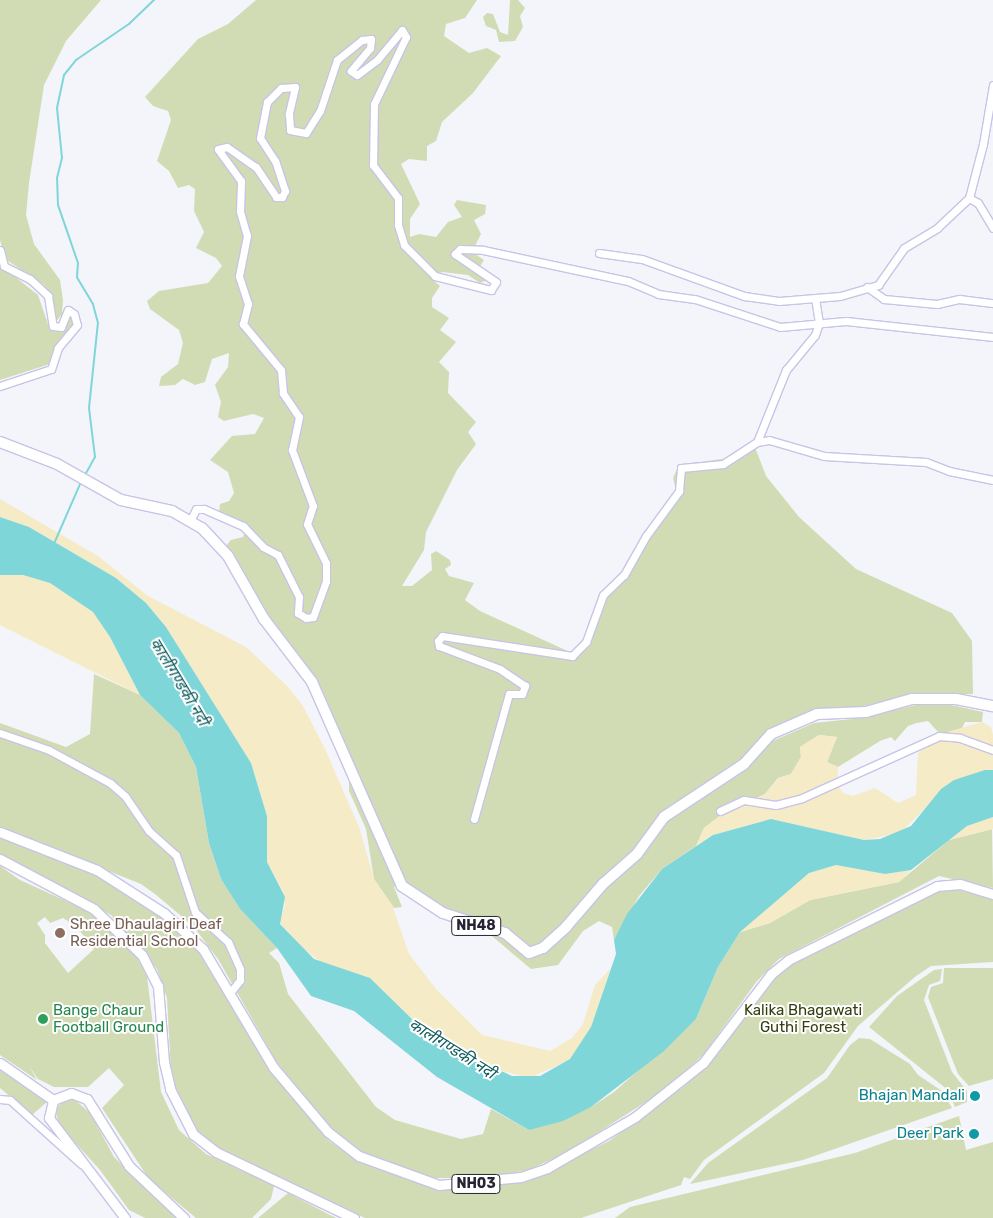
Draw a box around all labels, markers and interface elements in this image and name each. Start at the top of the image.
water label: कालीगण्डकी नदी [145,635,213,729]
road number: NH48 [451,914,501,938]
place label: Shree Dhaulagiri Deaf Residential School [70,915,222,950]
marker: Shree Dhaulagiri Deaf Residential School [54,927,66,939]
place label: Bange Chaur Football Ground [53,1001,164,1036]
park label: Kalika Bhagawati Guthi Forest [744,1001,862,1036]
marker: Bange Chaur Football Ground [37,1013,49,1025]
water label: कालीगण्डकी नदी [405,1015,499,1083]
place label: Bhajan Mandali [859,1087,965,1105]
marker: Bhajan Mandali [969,1090,981,1102]
place label: Deer Park [896,1125,964,1143]
marker: Deer Park [968,1128,980,1140]
road number: NH03 [451,1172,501,1196]

